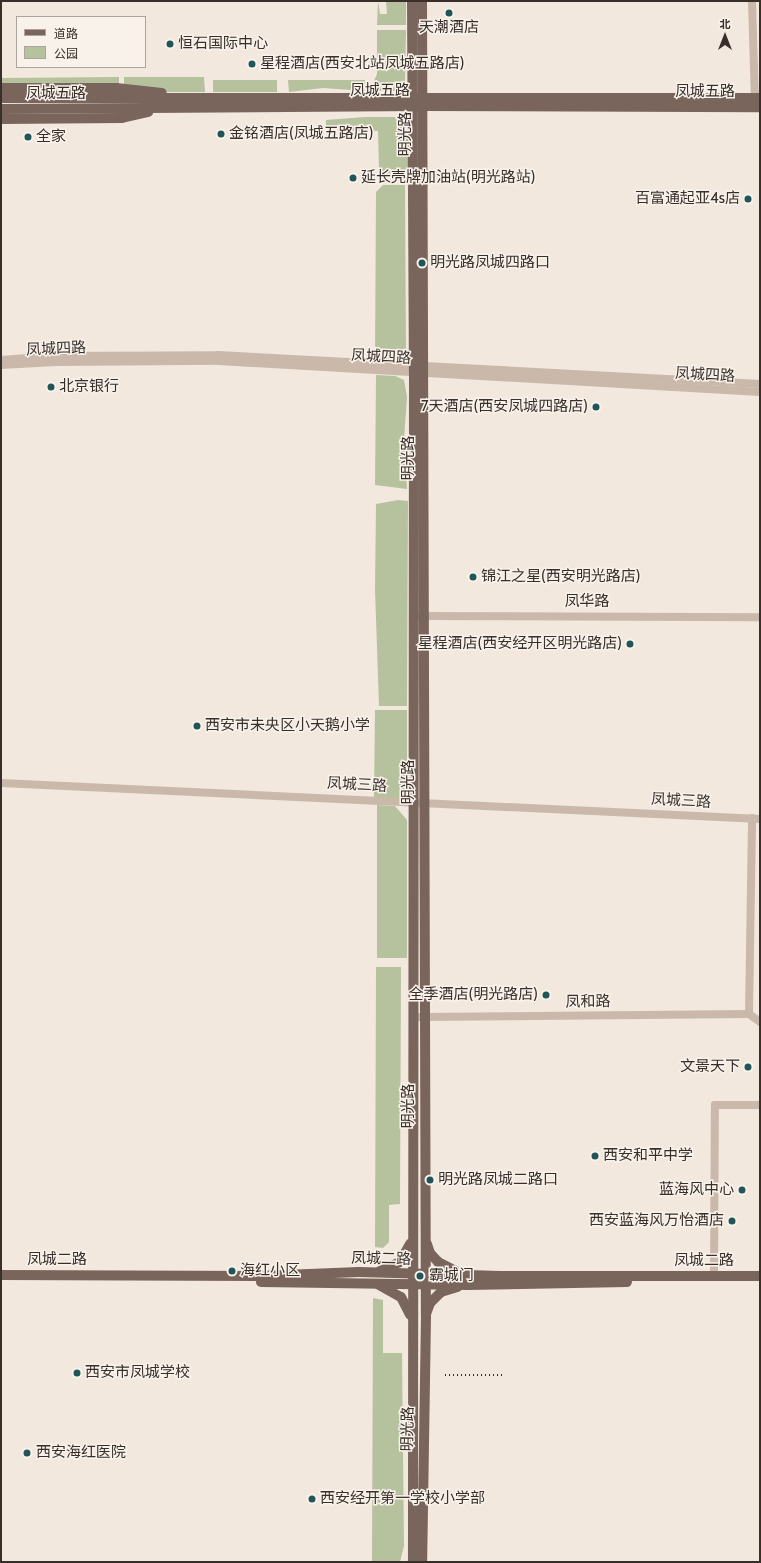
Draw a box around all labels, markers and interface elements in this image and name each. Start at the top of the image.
marker: 天潮酒店 [444,8,454,18]
legend [16,16,146,68]
north arrow [705,16,745,56]
text: 北 [720,17,731,31]
place label: 天潮酒店 [419,19,479,37]
text: 道路 [54,26,78,41]
place label: 恒石国际中心 [178,35,268,53]
marker: 恒石国际中心 [165,39,175,49]
text: 公园 [54,46,78,61]
place label: 星程酒店(西安北站凤城五路店) [260,55,464,73]
marker: 星程酒店(西安北站凤城五路店) [247,59,257,69]
street label: 凤城五路 [350,82,410,100]
street label: 凤城五路 [675,83,735,101]
street label: 凤城五路 [26,85,86,103]
street label: 明光路 [397,112,415,156]
place label: 金铭酒店(凤城五路店) [229,125,373,143]
place label: 全家 [36,128,66,146]
marker: 金铭酒店(凤城五路店) [216,129,226,139]
marker: 全家 [23,132,33,142]
place label: 延长壳牌加油站(明光路站) [361,169,535,187]
marker: 延长壳牌加油站(明光路站) [348,173,358,183]
place label: 百富通起亚4s店 [635,190,740,208]
marker: 百富通起亚4s店 [743,194,753,204]
place label: 明光路凤城四路口 [430,254,550,272]
marker: 明光路凤城四路口 [417,258,427,268]
street label: 凤城四路 [26,339,86,359]
street label: 凤城四路 [351,346,411,368]
street label: 凤城四路 [675,364,735,386]
place label: 北京银行 [59,378,119,396]
marker: 北京银行 [46,382,56,392]
place label: 7天酒店(西安凤城四路店) [421,398,588,416]
marker: 7天酒店(西安凤城四路店) [591,402,601,412]
street label: 明光路 [400,436,418,480]
place label: 锦江之星(西安明光路店) [481,568,640,586]
marker: 锦江之星(西安明光路店) [468,572,478,582]
street label: 凤华路 [565,593,609,611]
place label: 星程酒店(西安经开区明光路店) [418,635,622,653]
marker: 星程酒店(西安经开区明光路店) [625,639,635,649]
place label: 西安市未央区小天鹅小学 [205,717,370,735]
marker: 西安市未央区小天鹅小学 [192,721,202,731]
street label: 明光路 [400,760,418,804]
street label: 凤城三路 [327,774,387,796]
street label: 凤城三路 [651,790,711,812]
place label: 全季酒店(明光路店) [409,986,538,1004]
marker: 全季酒店(明光路店) [541,990,551,1000]
street label: 凤和路 [565,993,611,1011]
place label: 文景天下 [680,1058,740,1076]
marker: 文景天下 [743,1062,753,1072]
street label: 明光路 [400,1084,418,1128]
place label: 西安和平中学 [603,1147,693,1165]
marker: 西安和平中学 [590,1151,600,1161]
place label: 明光路凤城二路口 [438,1171,558,1189]
marker: 明光路凤城二路口 [425,1175,435,1185]
place label: 蓝海风中心 [659,1181,734,1199]
marker: 蓝海风中心 [737,1185,747,1195]
place label: 西安蓝海风万怡酒店 [589,1212,724,1230]
marker: 西安蓝海风万怡酒店 [727,1216,737,1226]
street label: 凤城二路 [351,1249,411,1269]
street label: 凤城二路 [27,1251,87,1269]
street label: 凤城二路 [674,1252,734,1270]
place label: 海红小区 [240,1262,300,1280]
marker: 海红小区 [227,1266,237,1276]
place label: 霸城门 [429,1267,474,1285]
marker: 霸城门 [414,1270,426,1282]
place label: 西安市凤城学校 [85,1364,190,1382]
marker: 西安市凤城学校 [72,1368,82,1378]
street label: 明光路 [399,1406,417,1452]
place label: 西安海红医院 [36,1444,126,1462]
marker: 西安海红医院 [21,1447,33,1459]
place label: 西安经开第一学校小学部 [320,1490,485,1508]
marker: 西安经开第一学校小学部 [307,1494,317,1504]

